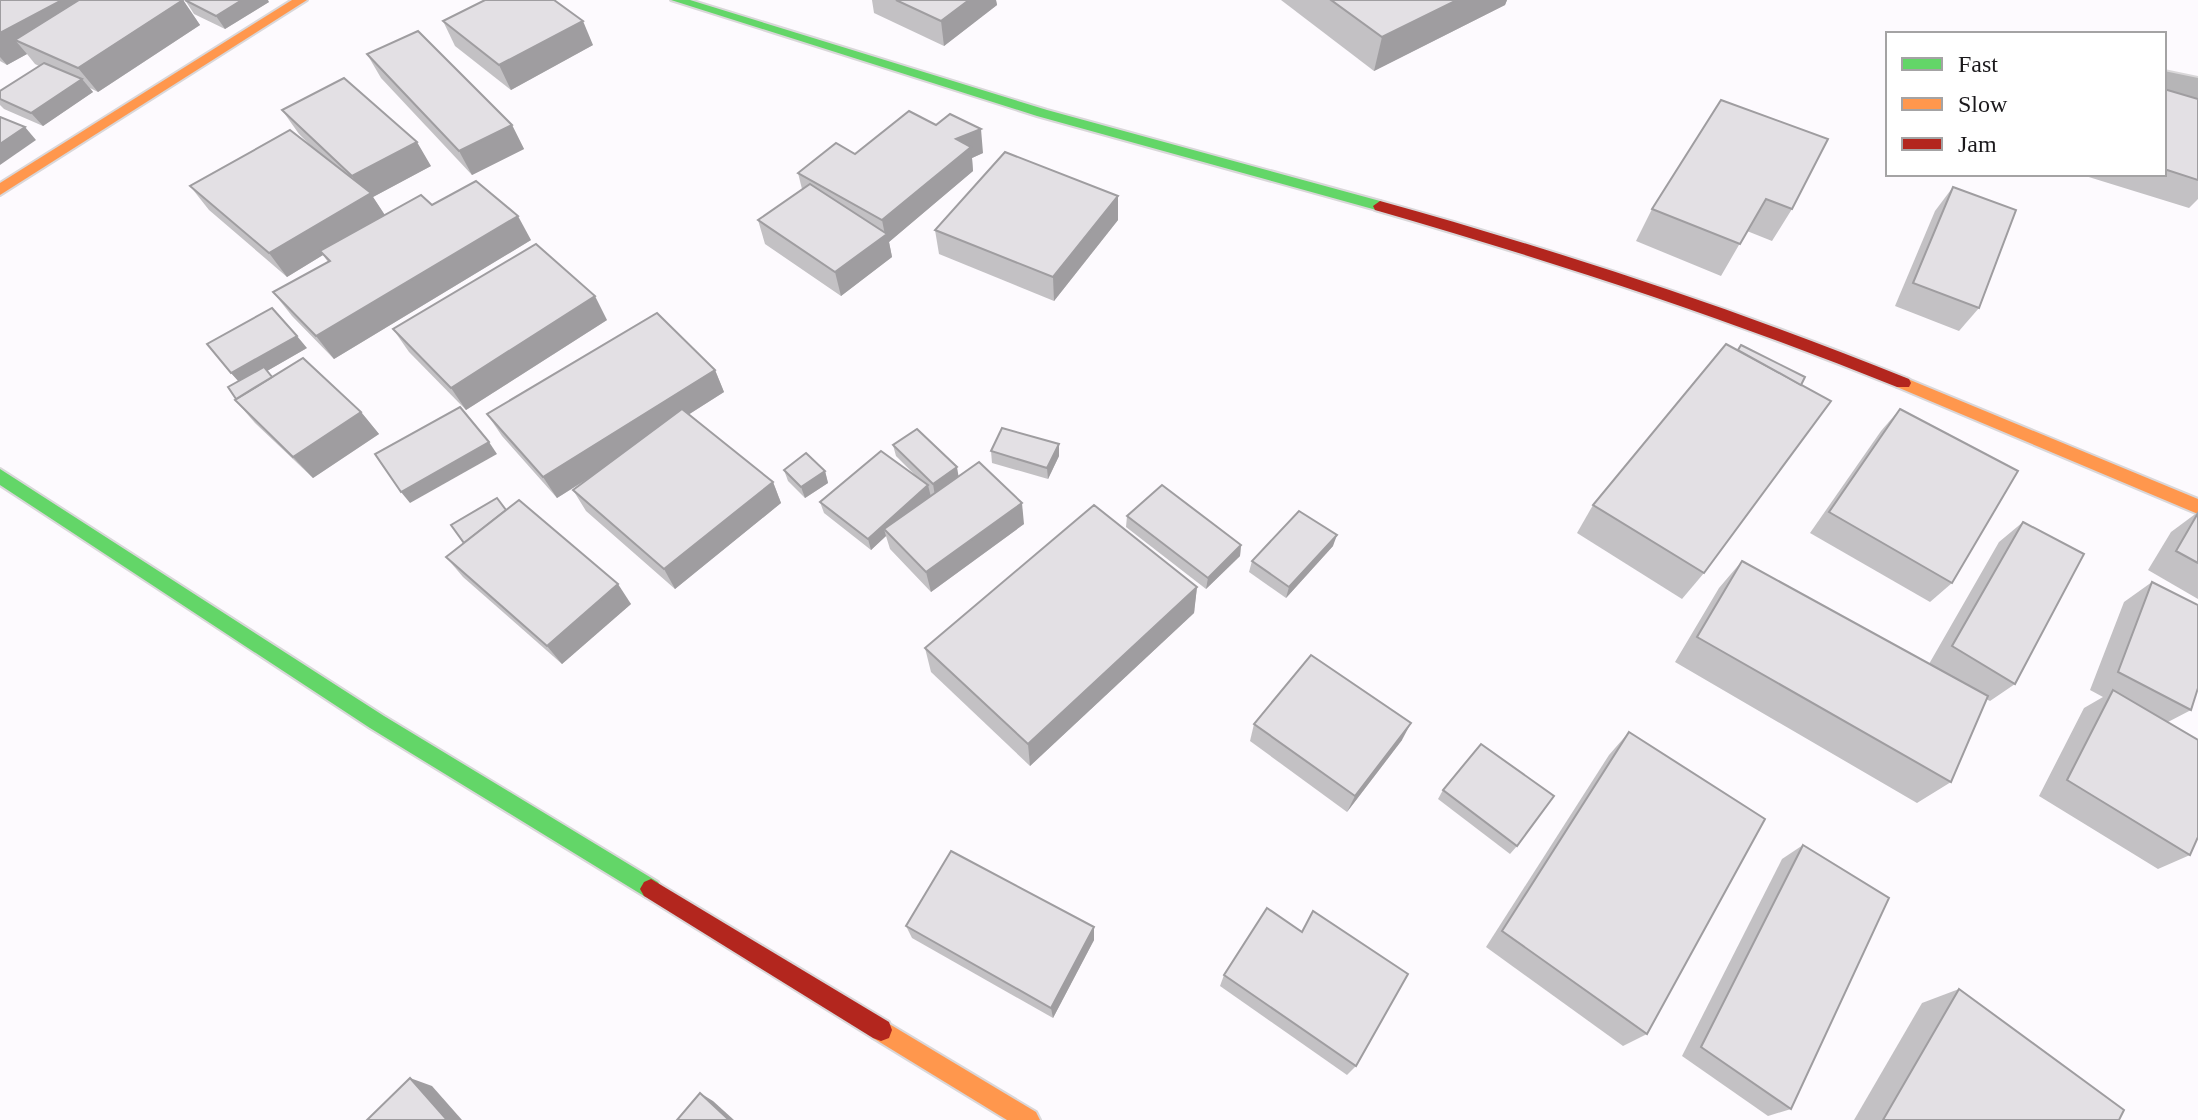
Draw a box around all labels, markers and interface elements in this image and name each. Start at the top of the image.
legend [1886,32,2166,176]
text: Fast [1958,51,1998,77]
text: Slow [1958,91,2008,117]
text: Jam [1958,131,1997,157]

